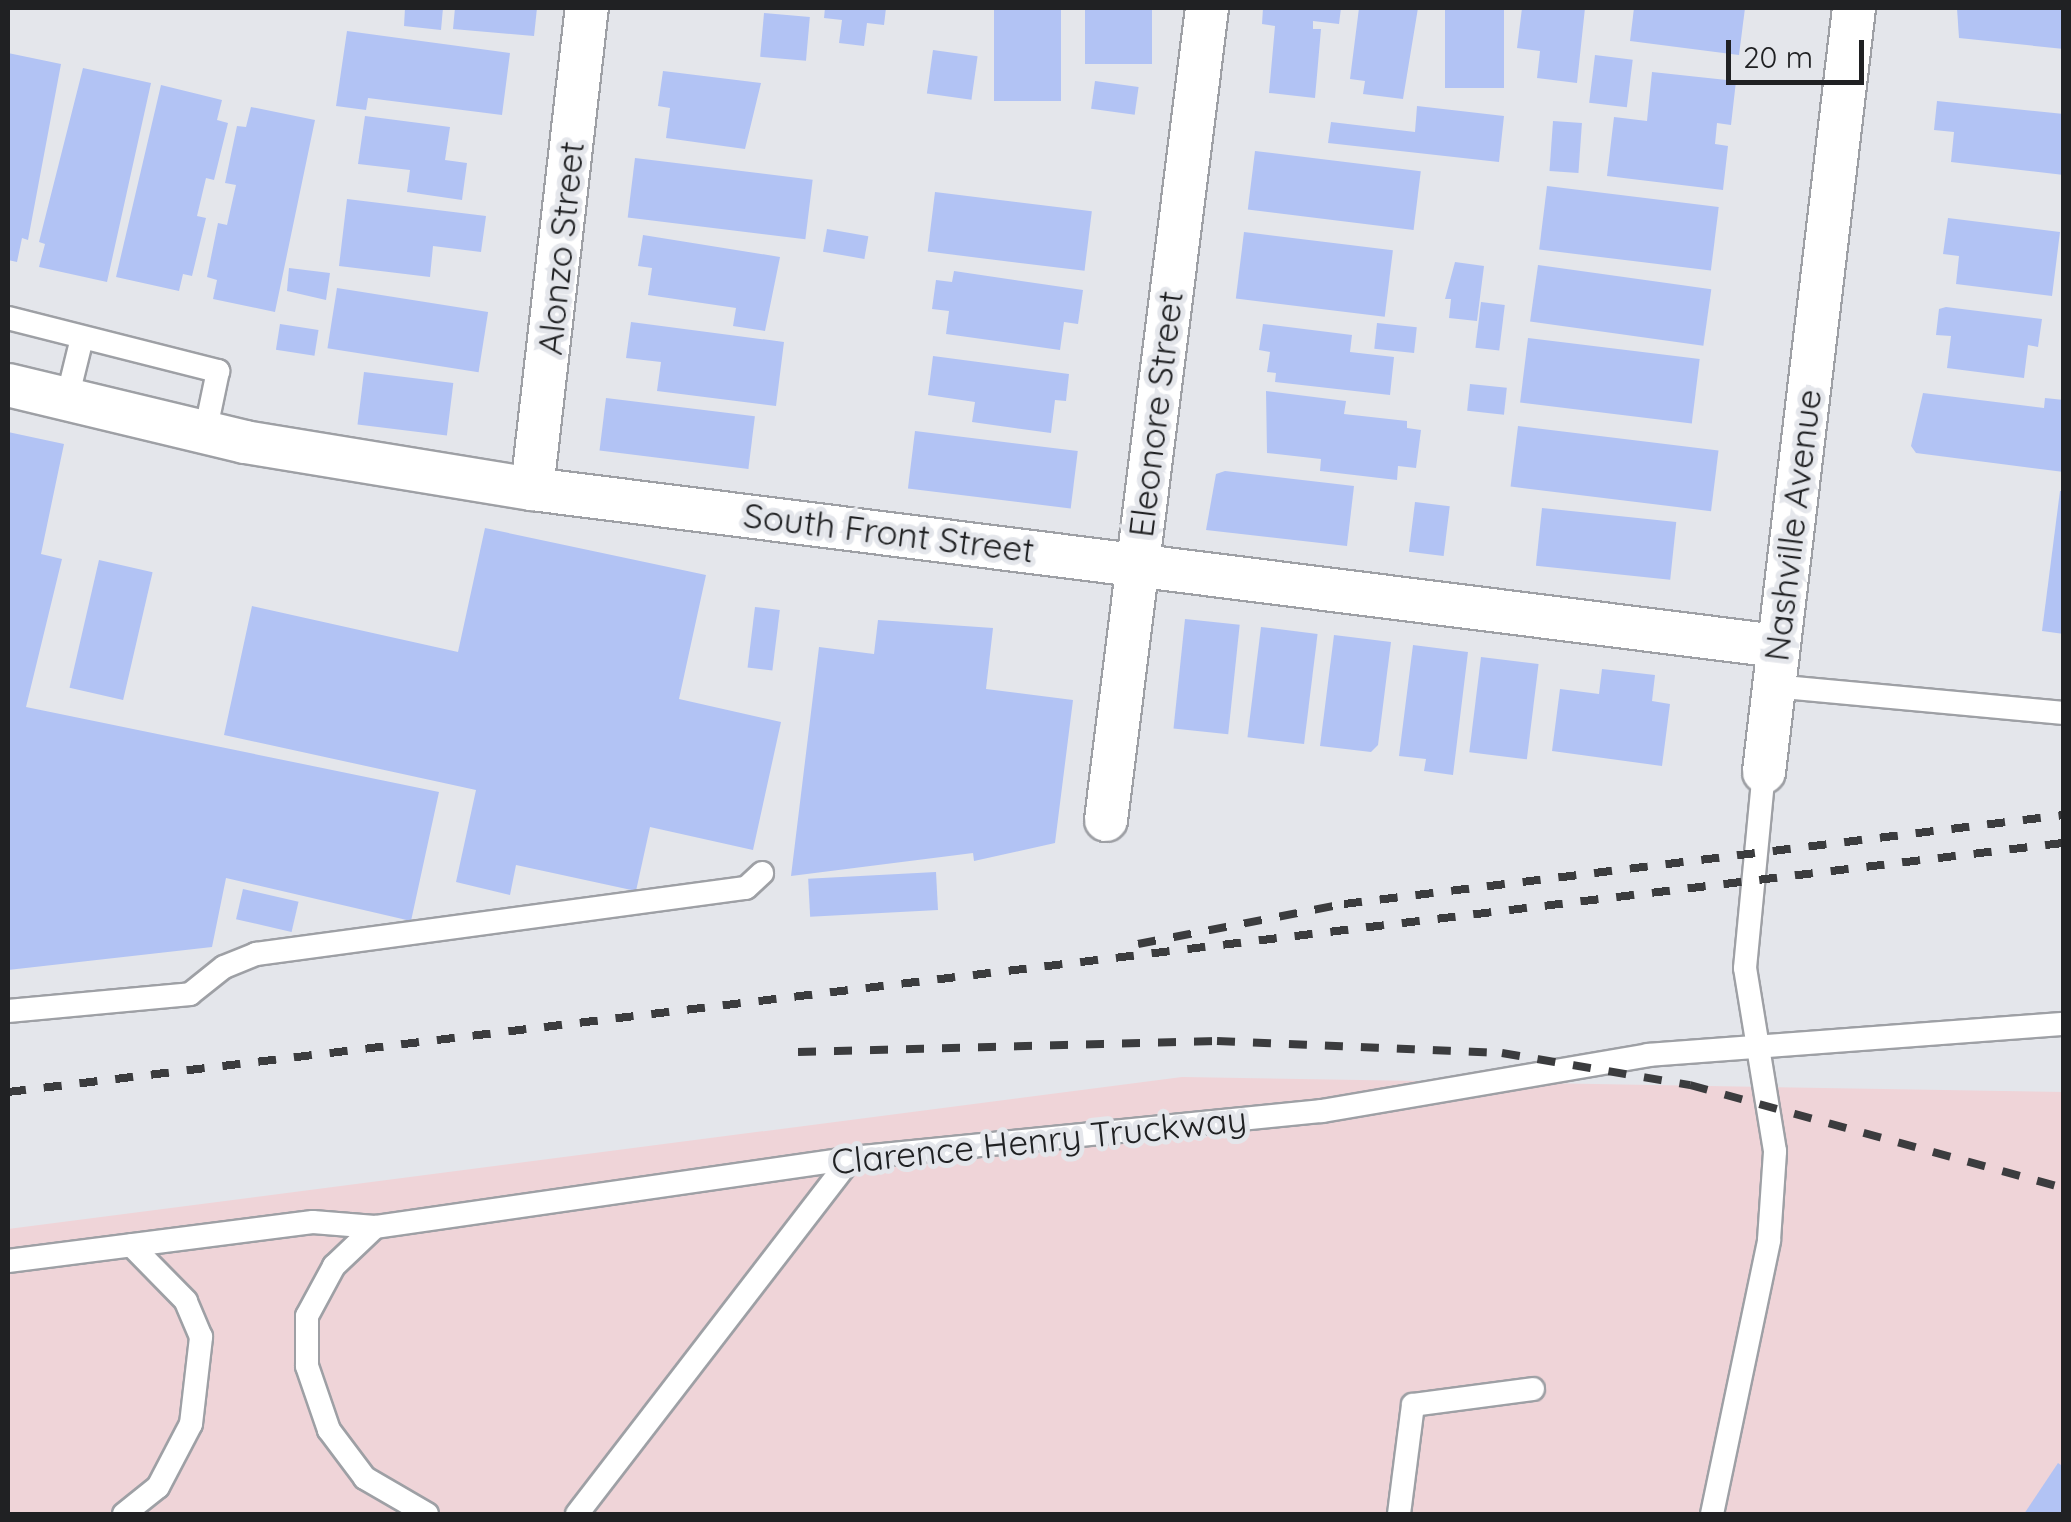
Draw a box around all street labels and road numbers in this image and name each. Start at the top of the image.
street label: Alonzo Street [528,139,592,357]
street label: Eleonore Street [1119,289,1191,539]
street label: Nashville Avenue [1754,387,1830,663]
street label: South Front Street [741,493,1037,571]
street label: Clarence Henry Truckway [829,1097,1249,1183]

